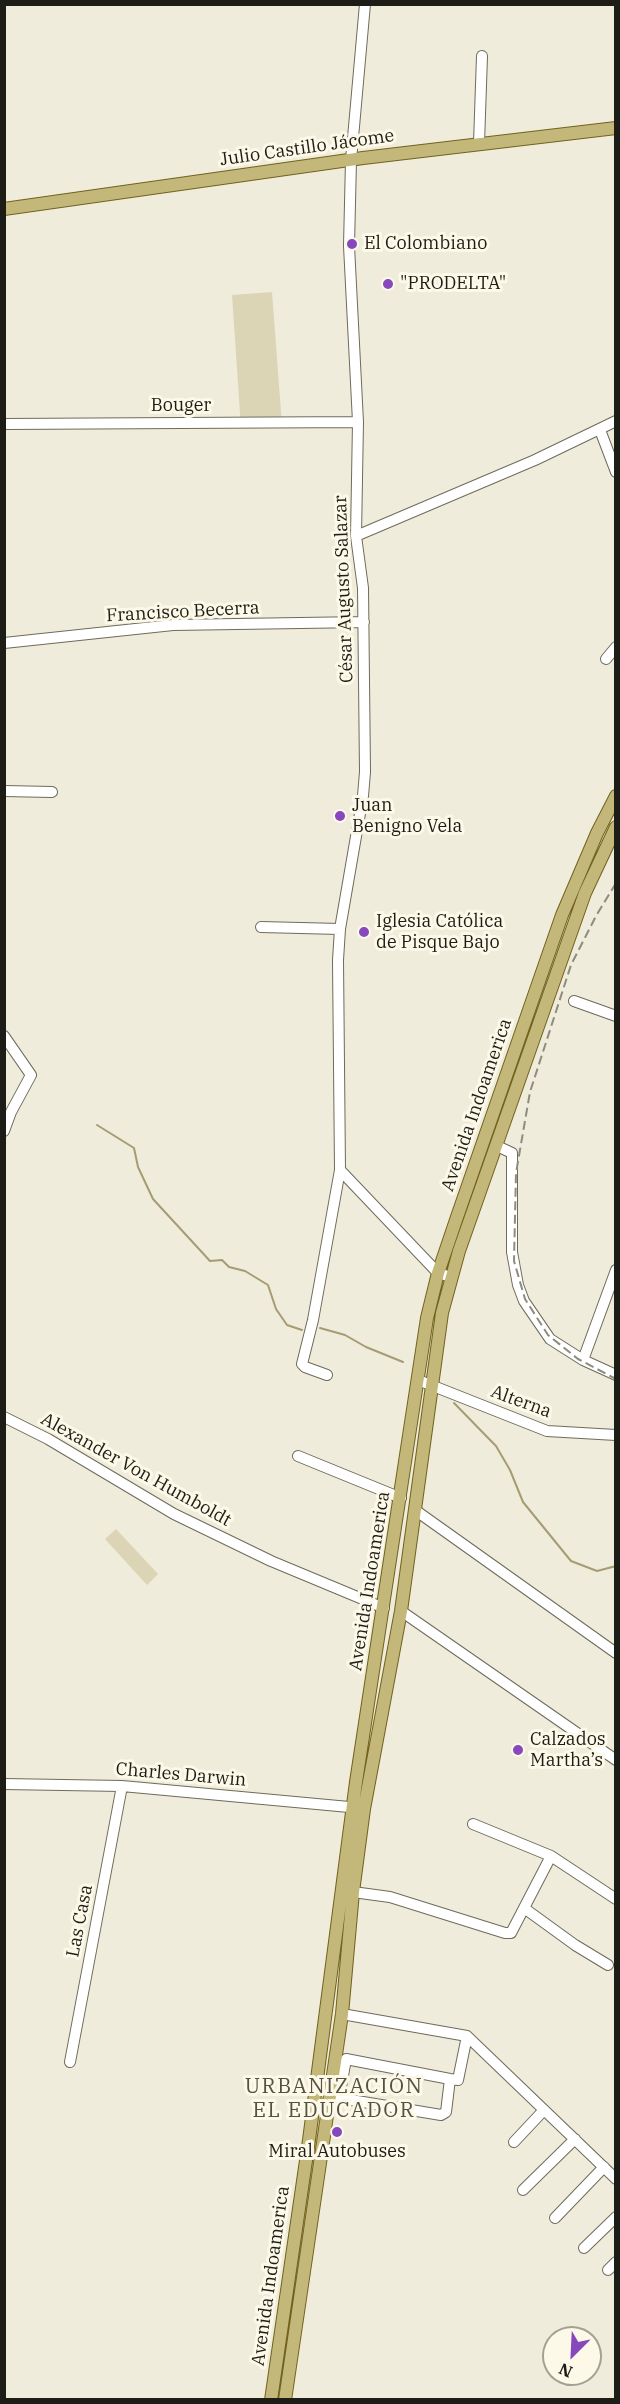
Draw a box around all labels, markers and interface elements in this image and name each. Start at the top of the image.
street label: Julio Castillo Jácome [218,125,396,171]
place label: El Colombiano [364,233,487,255]
marker: El Colombiano [345,237,359,251]
place label: "PRODELTA" [400,273,506,295]
marker: "PRODELTA" [381,277,395,291]
street label: Bouger [151,395,211,417]
street label: César Augusto Salazar [330,495,358,683]
street label: Francisco Becerra [106,597,260,627]
place label: Juan Benigno Vela [352,795,462,838]
marker: Juan Benigno Vela [333,809,347,823]
place label: Iglesia Católica de Pisque Bajo [376,911,503,954]
marker: Iglesia Católica de Pisque Bajo [357,925,371,939]
street label: Avenida Indoamerica [437,1016,517,1194]
street label: Alterna [488,1381,554,1423]
street label: Alexander Von Humboldt [37,1409,235,1531]
street label: Avenida Indoamerica [345,1490,395,1672]
place label: Calzados Martha’s [530,1729,606,1772]
marker: Calzados Martha’s [511,1743,525,1757]
street label: Charles Darwin [115,1759,247,1791]
street label: Las Casa [62,1883,98,1959]
district label: URBANIZACIÓN EL EDUCADOR [245,2074,423,2124]
marker: Miral Autobuses [330,2125,344,2139]
place label: Miral Autobuses [268,2141,406,2163]
street label: Avenida Indoamerica [248,2185,294,2367]
north arrow [542,2326,602,2386]
text: N [556,2359,575,2382]

